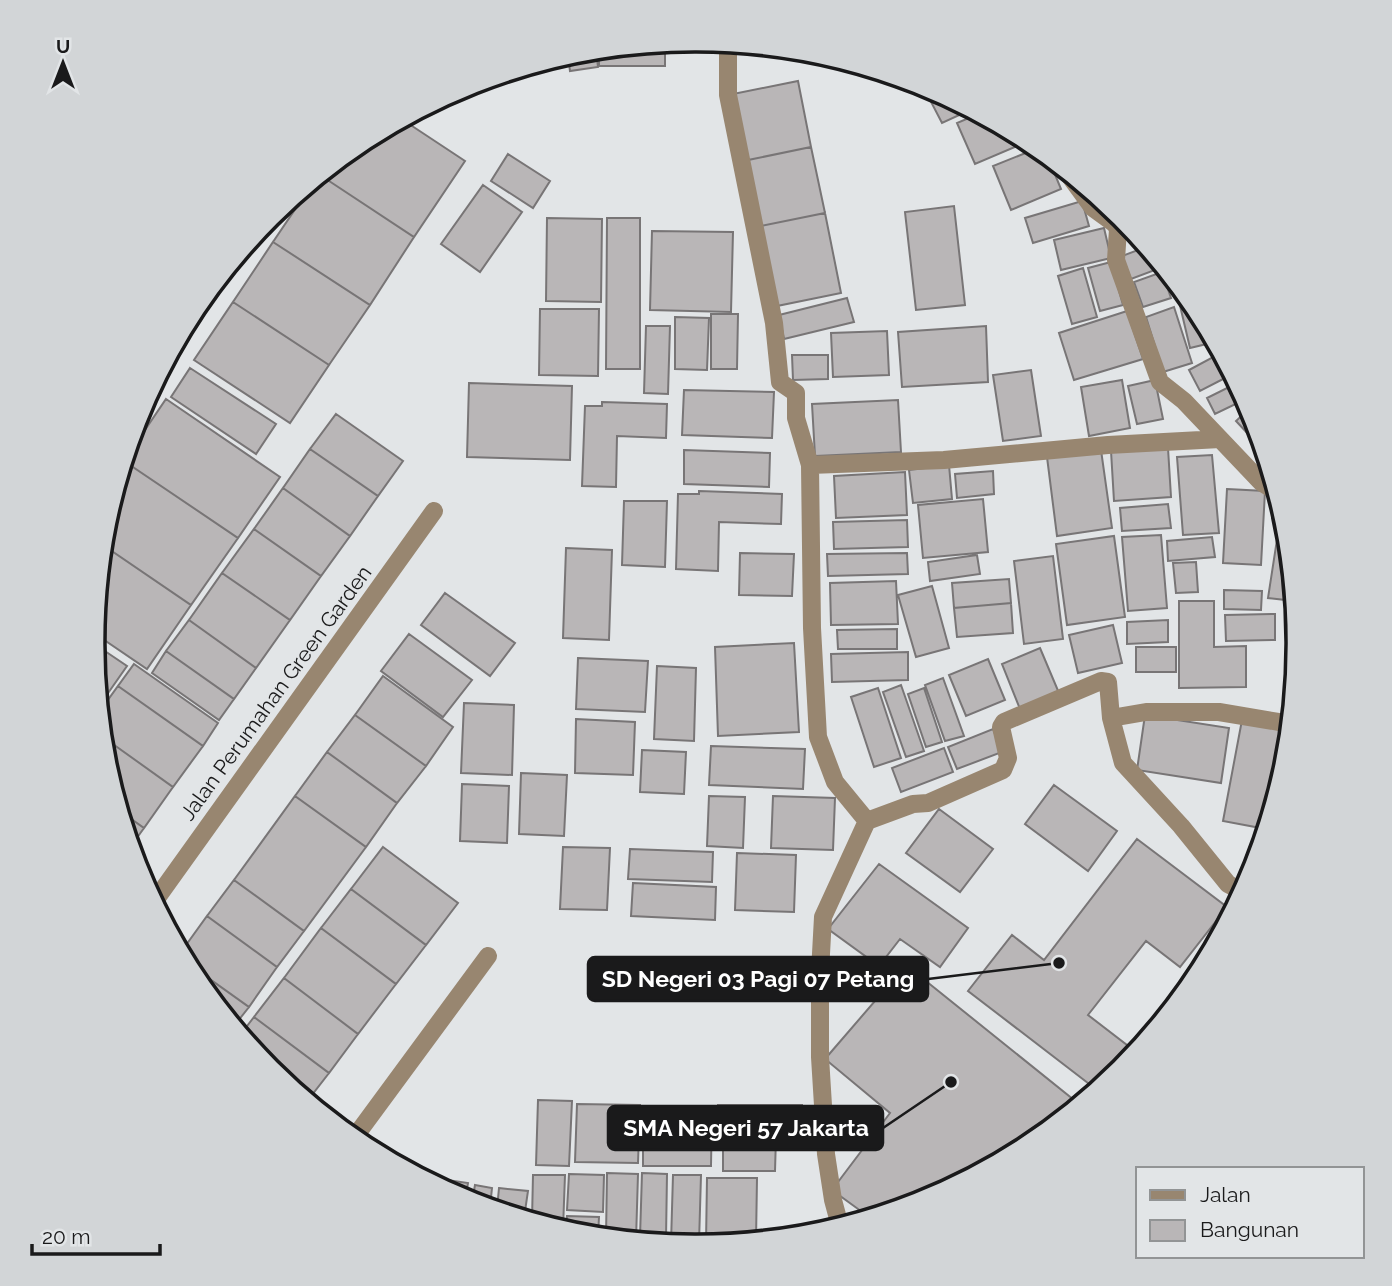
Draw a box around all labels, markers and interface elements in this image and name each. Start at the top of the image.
north arrow [28,28,98,98]
text: U [56,35,70,57]
street label: Jalan Perumahan Green Garden [175,560,376,825]
callout: SD Negeri 03 Pagi 07 Petang [588,957,928,1001]
text: SD Negeri 03 Pagi 07 Petang [602,965,914,992]
callout: SMA Negeri 57 Jakarta [608,1106,883,1150]
text: SMA Negeri 57 Jakarta [623,1114,869,1141]
legend [1136,1167,1364,1258]
text: Jalan [1200,1182,1251,1207]
scale bar [32,1212,159,1256]
text: Bangunan [1200,1217,1299,1242]
text: 20 m [42,1224,90,1249]

